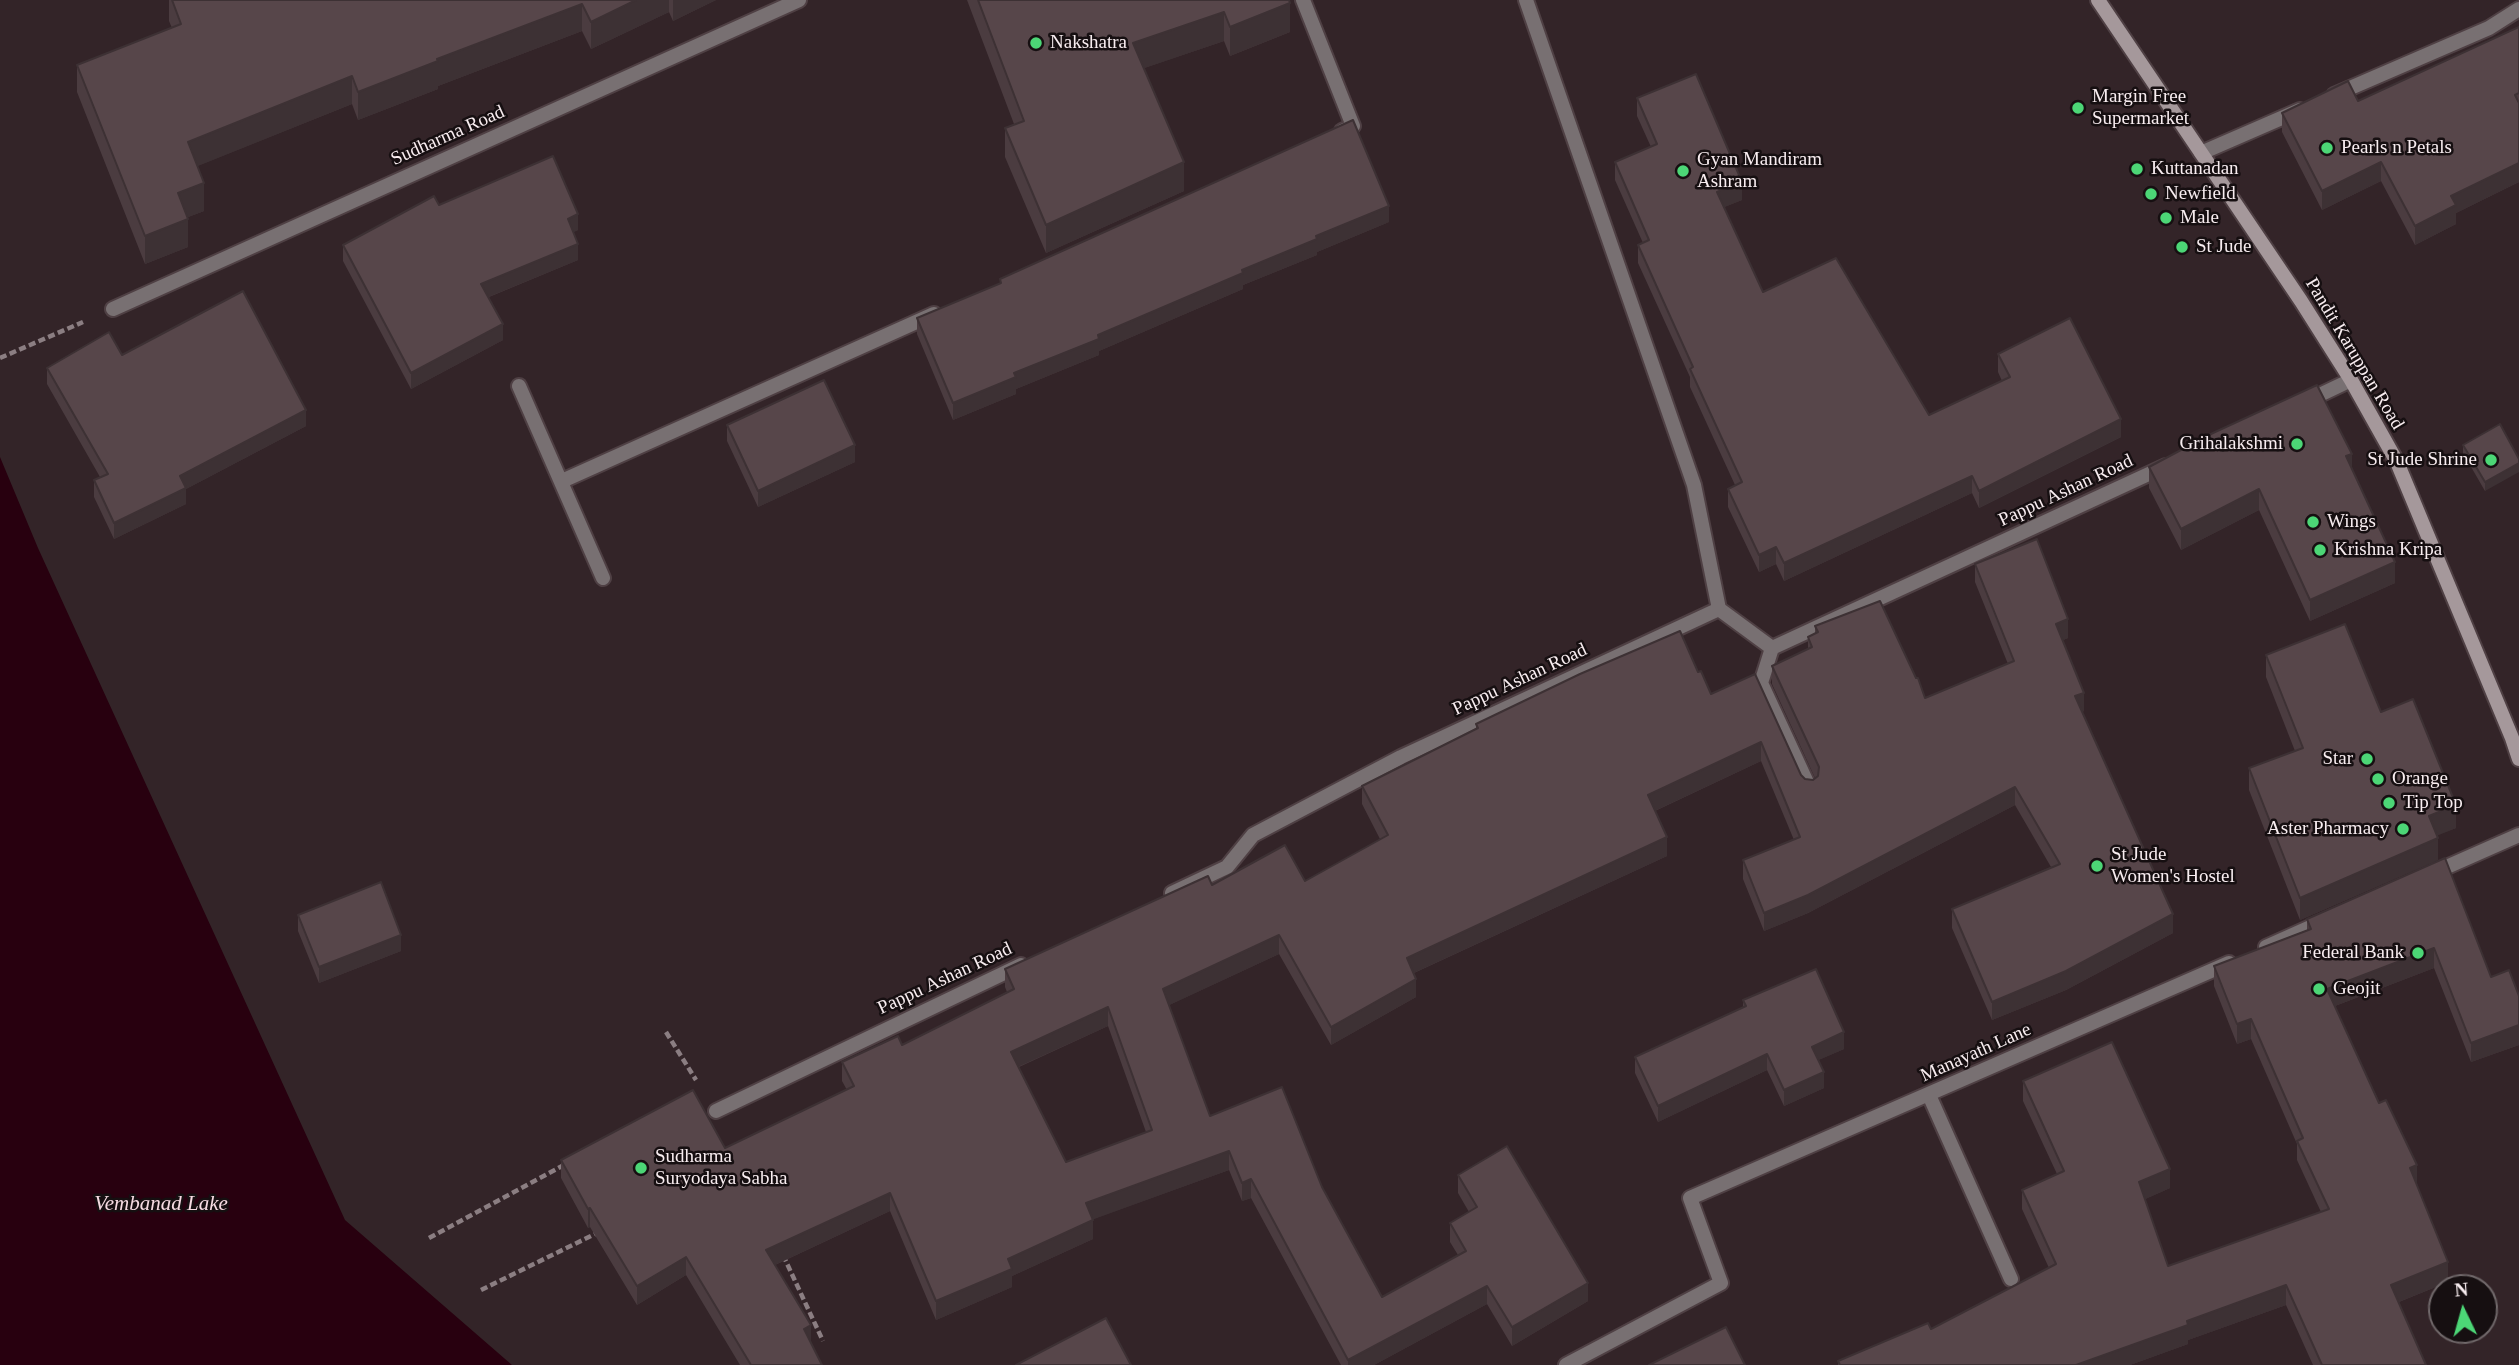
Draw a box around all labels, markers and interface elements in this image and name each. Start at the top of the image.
place label: Nakshatra [1050,32,1127,54]
marker: Nakshatra [1028,35,1044,51]
place label: Margin Free Supermarket [2092,86,2189,130]
marker: Margin Free Supermarket [2070,100,2086,116]
street label: Sudharma Road [388,101,508,171]
place label: Pearls n Petals [2341,137,2452,159]
marker: Pearls n Petals [2319,140,2335,156]
place label: Gyan Mandiram Ashram [1697,149,1822,193]
place label: Kuttanadan [2151,158,2239,180]
marker: Kuttanadan [2129,161,2145,177]
marker: Gyan Mandiram Ashram [1675,163,1691,179]
place label: Newfield [2165,183,2236,205]
marker: Newfield [2143,186,2159,202]
place label: Male [2180,207,2219,229]
marker: Male [2158,210,2174,226]
place label: St Jude [2196,236,2251,258]
marker: St Jude [2174,239,2190,255]
street label: Pandit Karuppan Road [2300,274,2408,434]
place label: Grihalakshmi [2180,433,2283,455]
marker: Grihalakshmi [2289,436,2305,452]
place label: St Jude Shrine [2367,449,2477,471]
street label: Pappu Ashan Road [1995,450,2137,532]
marker: St Jude Shrine [2483,452,2499,468]
place label: Wings [2327,511,2376,533]
marker: Wings [2305,514,2321,530]
place label: Krishna Kripa [2334,539,2442,561]
marker: Krishna Kripa [2312,542,2328,558]
street label: Pappu Ashan Road [1449,639,1591,721]
place label: Star [2322,748,2353,770]
marker: Star [2359,751,2375,767]
place label: Orange [2392,768,2448,790]
marker: Orange [2370,771,2386,787]
place label: Tip Top [2403,792,2463,814]
marker: Tip Top [2381,795,2397,811]
place label: Aster Pharmacy [2267,818,2389,840]
marker: Aster Pharmacy [2395,821,2411,837]
place label: St Jude Women's Hostel [2111,844,2235,888]
marker: St Jude Women's Hostel [2089,858,2105,874]
street label: Pappu Ashan Road [874,938,1016,1020]
place label: Federal Bank [2302,942,2404,964]
marker: Federal Bank [2410,945,2426,961]
place label: Geojit [2333,978,2380,1000]
marker: Geojit [2311,981,2327,997]
street label: Manayath Lane [1917,1018,2035,1088]
place label: Sudharma Suryodaya Sabha [655,1146,787,1190]
marker: Sudharma Suryodaya Sabha [633,1160,649,1176]
water label: Vembanad Lake [94,1191,228,1217]
north arrow [2428,1274,2498,1344]
text: N [2454,1279,2469,1301]

